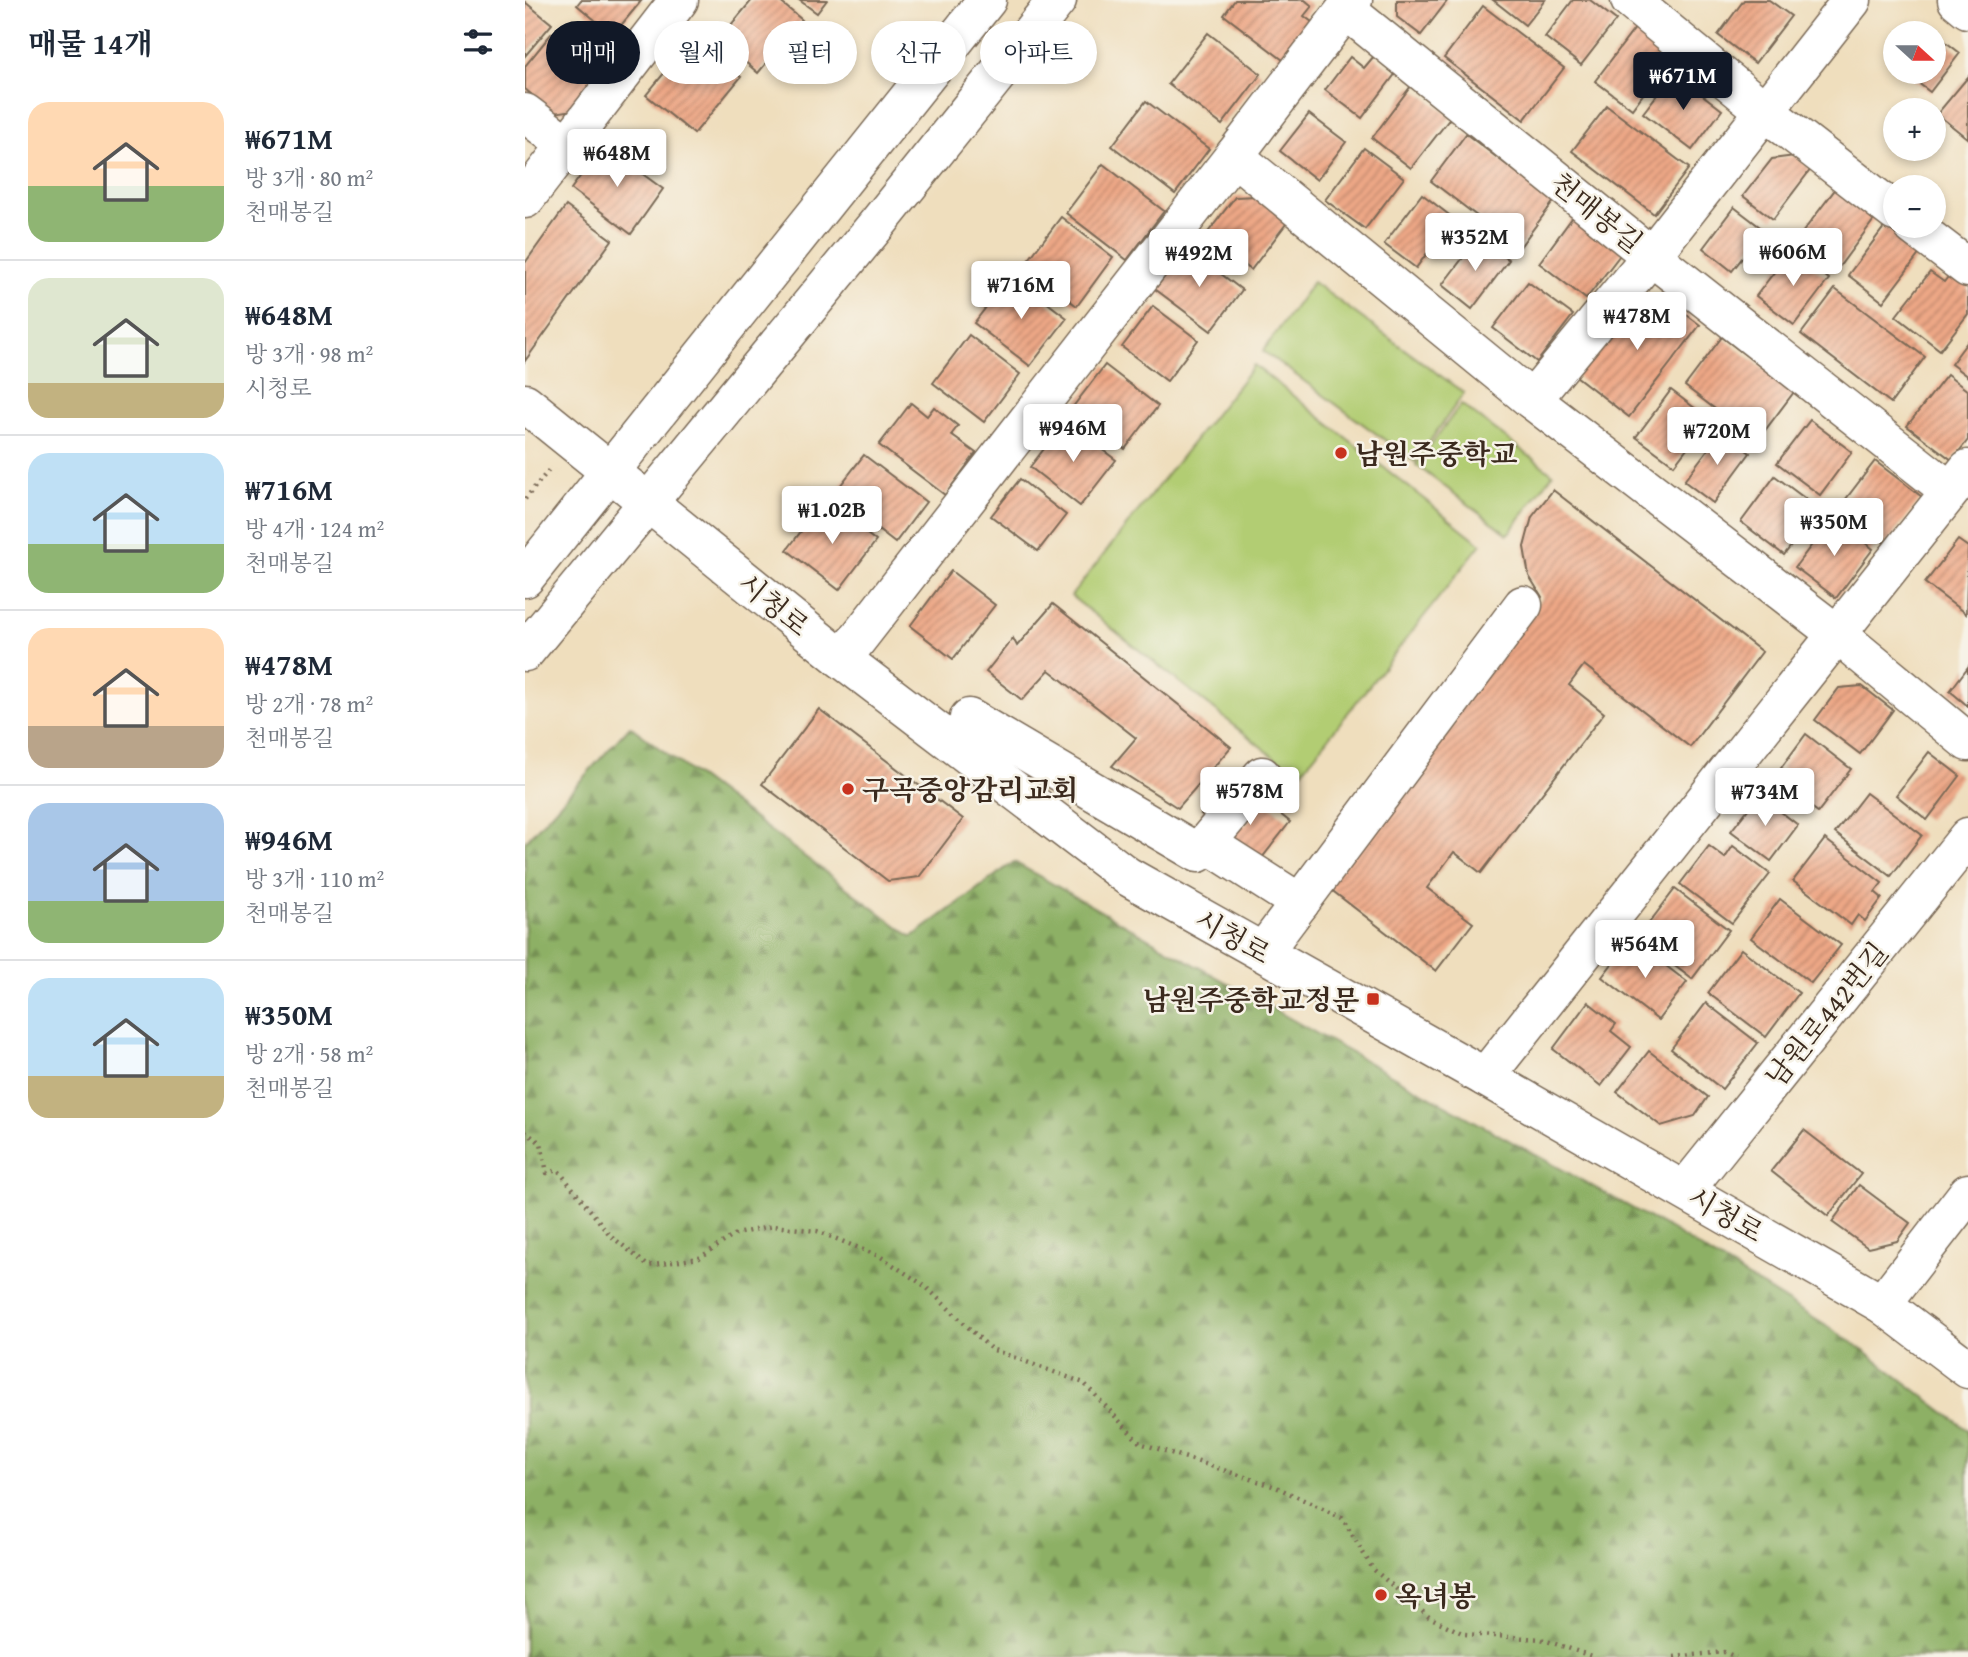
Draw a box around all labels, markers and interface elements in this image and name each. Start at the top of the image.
text: 매물 14개 [28,21,153,65]
chip: 매매 [546,21,640,84]
chip: 월세 [654,21,749,84]
chip: 필터 [763,21,857,84]
chip: 신규 [871,21,966,84]
chip: 아파트 [980,21,1097,84]
north arrow [1883,21,1946,84]
map controls [1883,21,1946,238]
icon: filters [459,23,497,61]
pin: ₩671M [1634,52,1732,112]
text: ₩671M [1649,58,1717,91]
button: + [1883,98,1946,161]
text: ₩671M [245,116,333,160]
icon: home [84,130,168,214]
pin: ₩648M [568,130,666,189]
text: ₩648M [583,135,651,168]
text: 방 3개 · 80 m² [245,161,373,194]
street label: 천매봉길 [1542,162,1652,262]
button: − [1883,175,1946,238]
text: 천매봉길 [245,195,334,228]
pin: ₩352M [1426,214,1524,273]
text: ₩352M [1441,219,1509,252]
pin: ₩606M [1744,229,1842,288]
pin: ₩492M [1150,230,1248,289]
text: ₩606M [1759,234,1827,267]
text: ₩492M [1165,235,1233,268]
pin: ₩716M [972,262,1070,321]
text: ₩716M [987,267,1055,300]
text: ₩648M [245,292,333,336]
pin: ₩478M [1588,292,1686,352]
text: ₩478M [1603,298,1671,331]
icon: home [84,306,168,390]
text: 방 3개 · 98 m² [245,337,373,370]
text: 시청로 [245,371,312,404]
pin: ₩946M [1024,405,1122,464]
pin: ₩720M [1668,407,1766,467]
text: ₩946M [1039,410,1107,443]
text: ₩720M [1683,413,1751,446]
place label: 남원주중학교 [1355,433,1517,474]
marker: 남원주중학교 [1333,445,1349,461]
text: ₩716M [245,467,333,511]
icon: home [84,481,168,565]
pin: ₩1.02B [775,486,889,546]
text: ₩1.02B [798,492,866,525]
pin: ₩350M [1785,498,1883,558]
text: ₩350M [1800,504,1868,537]
text: 방 4개 · 124 m² [245,512,384,545]
text: 천매봉길 [245,546,334,579]
street label: 시청로 [730,563,818,645]
text: ₩478M [245,642,333,686]
icon: home [84,656,168,740]
text: 방 2개 · 78 m² [245,687,373,720]
text: 천매봉길 [245,721,334,754]
pin: ₩578M [1201,768,1299,827]
pin: ₩734M [1716,768,1814,828]
place label: 구곡중앙감리교회 [862,769,1078,810]
text: ₩578M [1216,773,1284,806]
text: ₩734M [1731,774,1799,807]
marker: 구곡중앙감리교회 [840,781,856,797]
text: ₩946M [245,817,333,861]
icon: home [84,831,168,915]
text: 방 3개 · 110 m² [245,862,384,895]
text: 천매봉길 [245,896,334,929]
street label: 시청로 [1188,898,1278,974]
pin: ₩564M [1596,920,1694,980]
text: ₩564M [1611,926,1679,959]
street label: 남원로442번길 [1755,933,1897,1095]
place label: 남원주중학교정문 [1143,979,1359,1020]
marker: 남원주중학교정문 [1365,991,1381,1007]
text: ₩350M [245,992,333,1036]
icon: home [84,1006,168,1090]
text: 방 2개 · 58 m² [245,1037,373,1070]
text: 천매봉길 [245,1071,334,1104]
street label: 시청로 [1681,1176,1771,1252]
place label: 옥녀봉 [1395,1575,1476,1616]
marker: 옥녀봉 [1373,1587,1389,1603]

